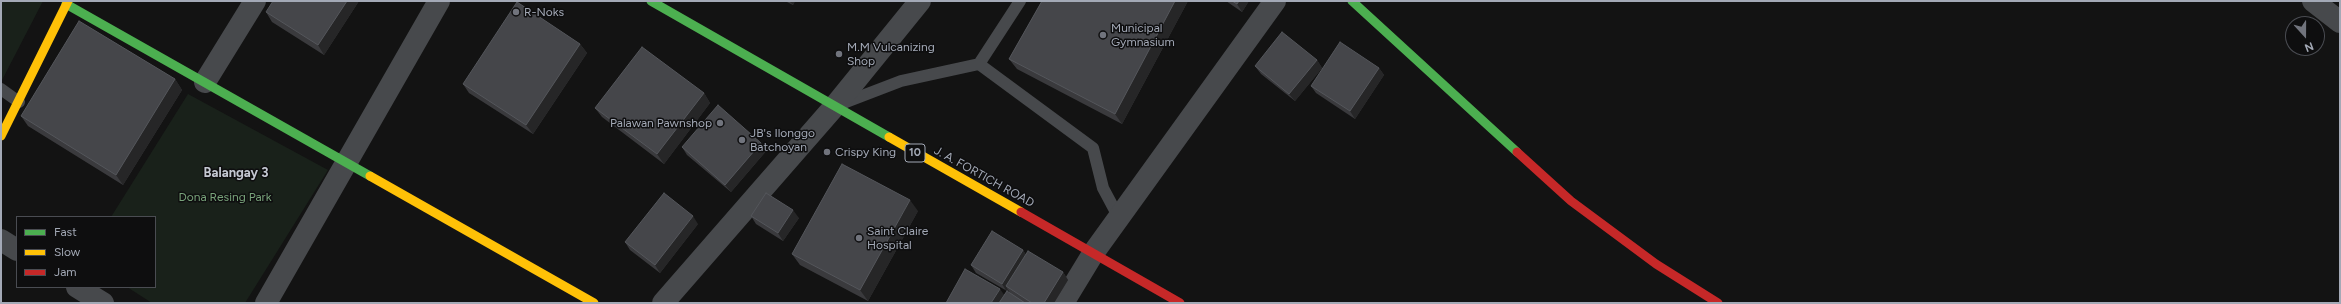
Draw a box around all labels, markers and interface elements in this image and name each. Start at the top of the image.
place label: R-Noks [524,5,564,19]
marker: R-Noks [511,7,521,17]
north arrow [2285,16,2325,56]
place label: Municipal Gymnasium [1111,21,1175,49]
marker: Municipal Gymnasium [1098,30,1108,40]
text: N [2303,39,2315,54]
place label: M.M Vulcanizing Shop [847,40,935,68]
marker: M.M Vulcanizing Shop [834,49,844,59]
place label: Palawan Pawnshop [610,116,712,130]
marker: Palawan Pawnshop [715,118,725,128]
place label: JB's Ilonggo Batchoyan [750,126,815,154]
marker: JB's Ilonggo Batchoyan [737,135,747,145]
street label: J. A. FORTICH ROAD [931,143,1037,211]
road number: 10 [905,144,925,162]
place label: Crispy King [835,145,896,159]
marker: Crispy King [822,147,832,157]
district label: Balangay 3 [204,165,268,181]
park label: Dona Resing Park [179,190,271,204]
legend [16,216,156,288]
place label: Saint Claire Hospital [867,224,928,252]
text: Fast [54,225,77,239]
marker: Saint Claire Hospital [854,233,864,243]
text: Slow [54,245,80,259]
text: Jam [54,265,77,279]

